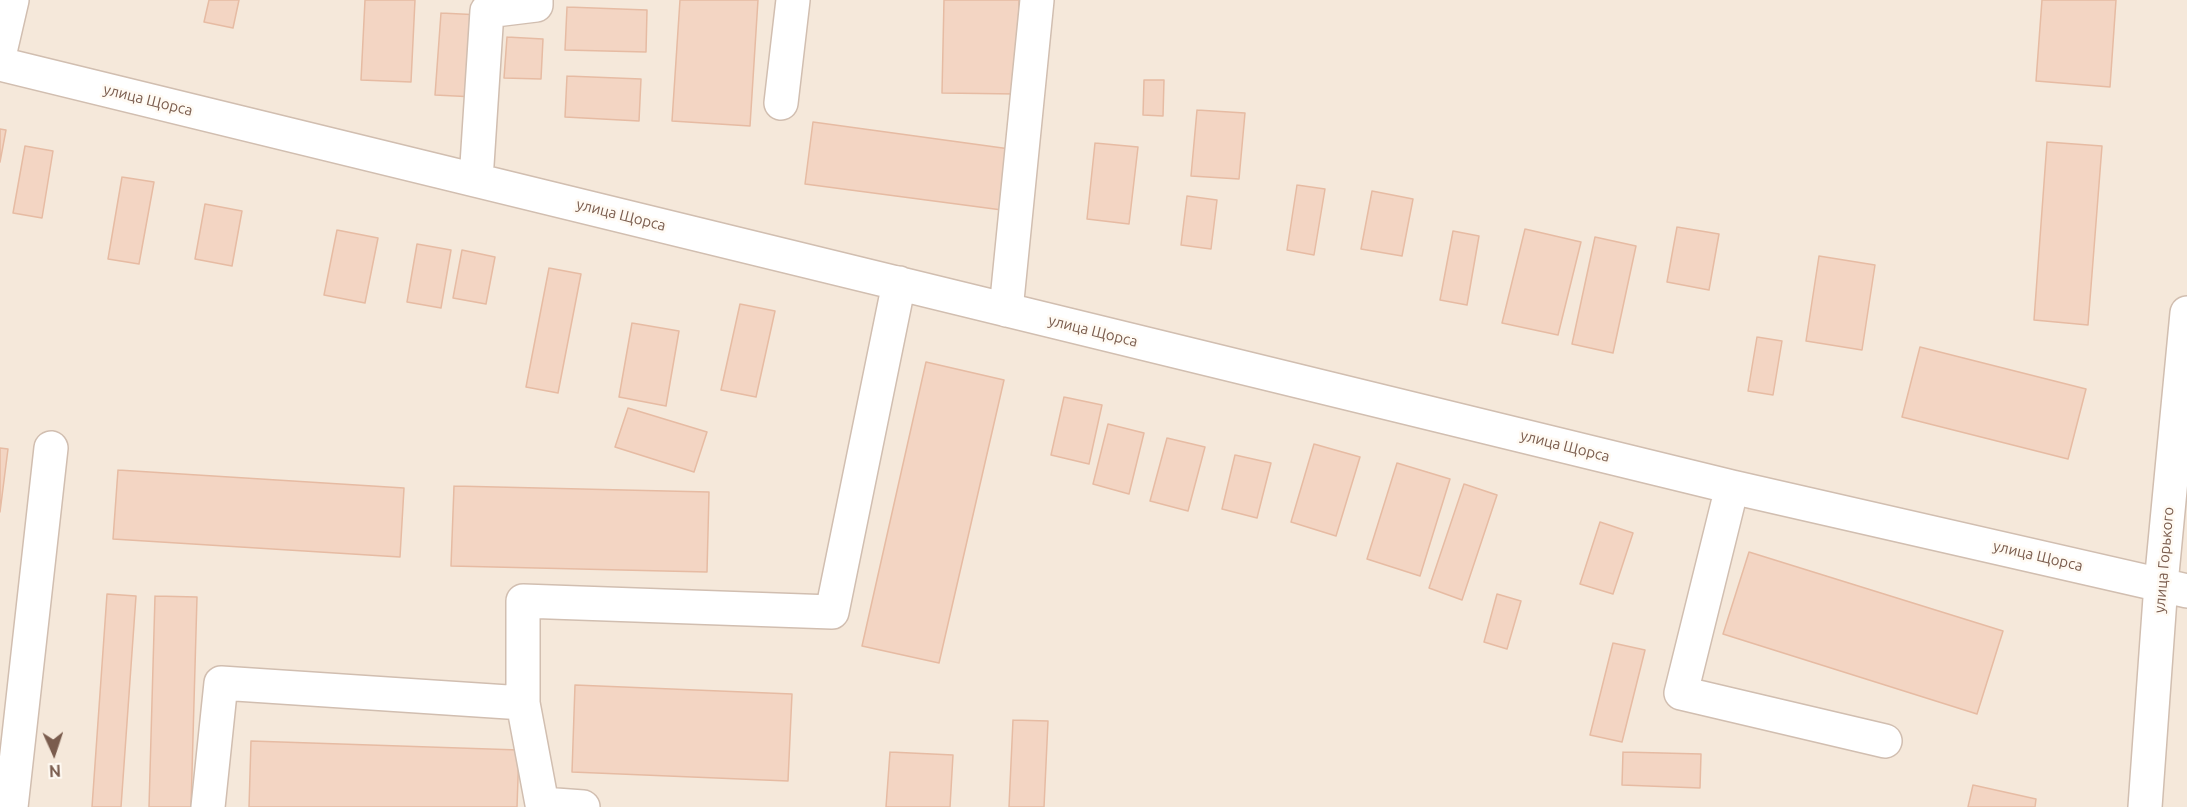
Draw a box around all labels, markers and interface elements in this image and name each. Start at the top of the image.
street label: улица Щорса [101,80,195,120]
street label: улица Щорса [574,195,668,235]
street label: улица Щорса [1046,311,1140,351]
street label: улица Щорса [1518,426,1612,466]
street label: улица Горького [2150,506,2178,614]
street label: улица Щорса [1991,537,2085,575]
north arrow [24,723,84,783]
text: N [49,762,61,780]

